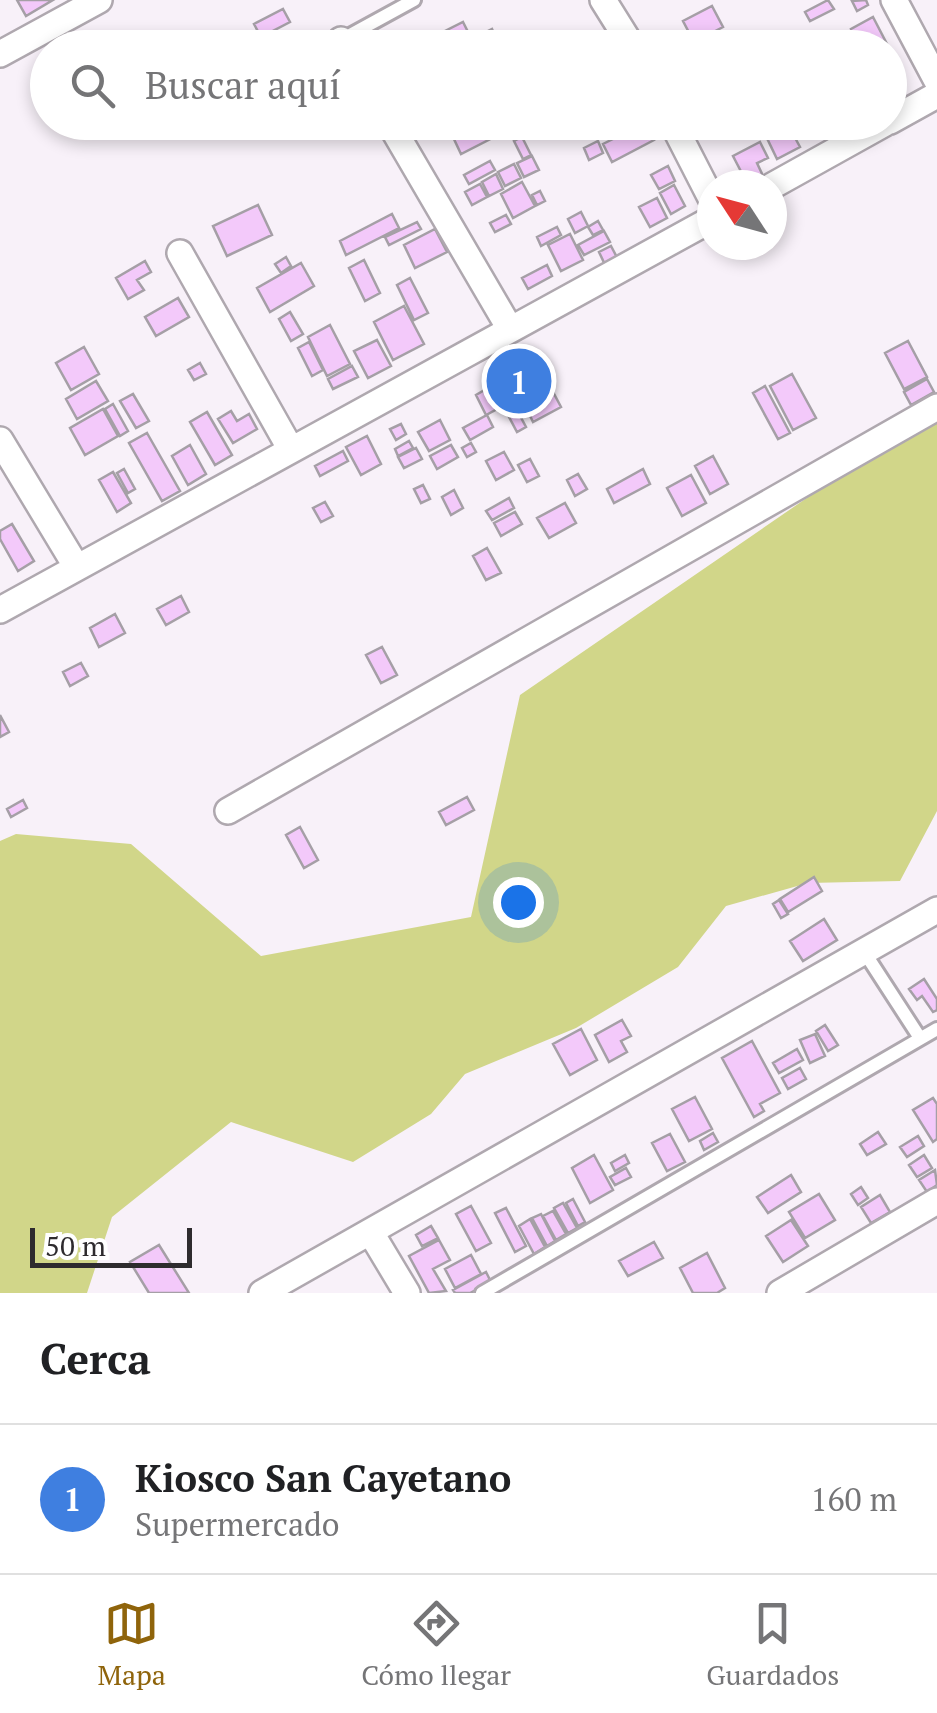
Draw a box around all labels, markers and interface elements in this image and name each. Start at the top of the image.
search box [30,30,907,140]
icon: search [65,58,120,113]
text: Buscar aquí [145,60,341,110]
north arrow [697,170,787,260]
pin: 1 [486,344,552,418]
your location [493,877,544,928]
scale bar [30,1223,192,1268]
text: 50 m [45,1227,106,1264]
text: Cerca [40,1330,151,1386]
text: Kiosco San Cayetano [135,1453,511,1503]
text: 1 [63,1478,82,1520]
text: 160 m [810,1478,897,1520]
text: Supermercado [135,1503,340,1545]
tab: Mapa [98,1596,166,1693]
tab: Cómo llegar [361,1596,511,1693]
tab: Guardados [706,1596,839,1693]

